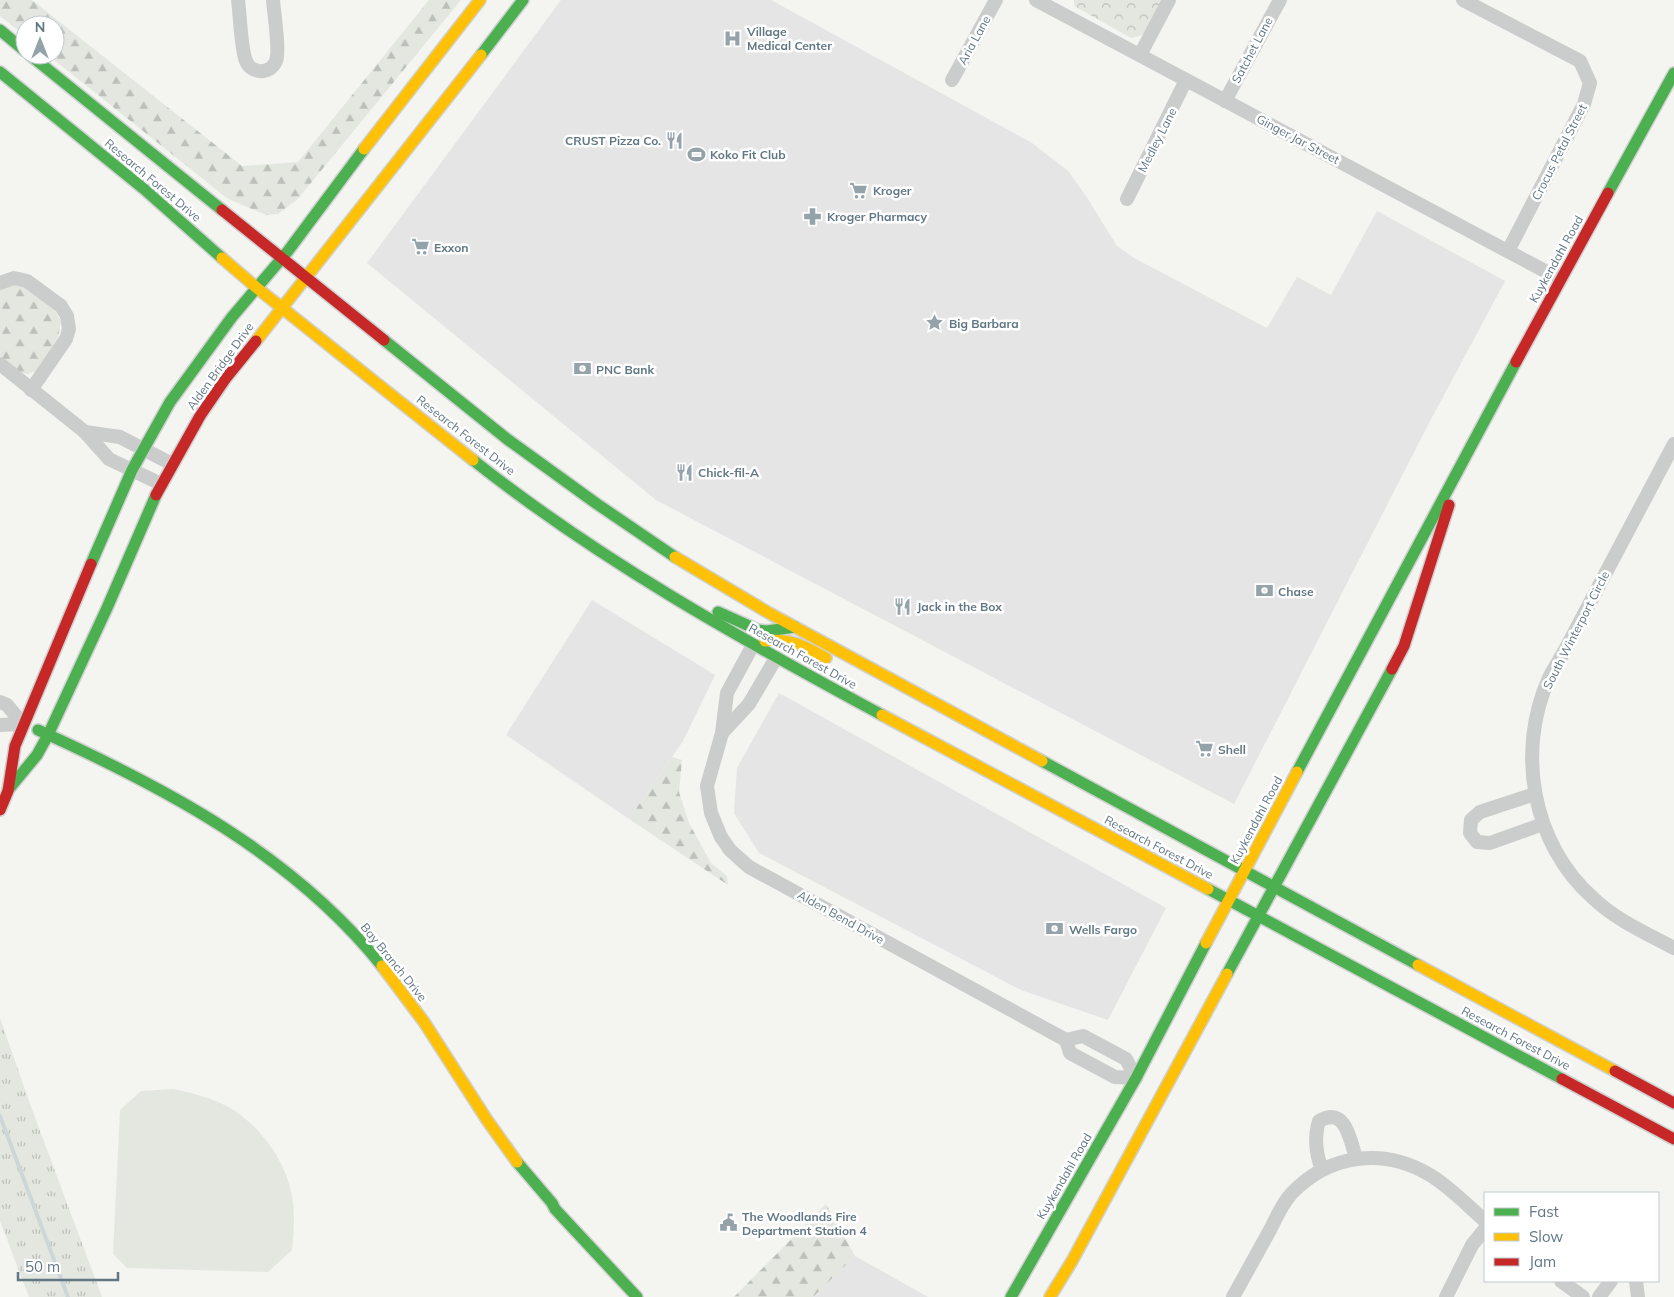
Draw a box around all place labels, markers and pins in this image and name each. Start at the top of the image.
place label: Village Medical Center [746,24,832,53]
hospital icon: Village Medical Center [723,28,743,48]
restaurant icon: CRUST Pizza Co. [665,130,685,150]
place label: CRUST Pizza Co. [565,133,661,148]
sports icon: Koko Fit Club [686,144,706,164]
place label: Koko Fit Club [710,147,786,162]
supermarket icon: Kroger [849,180,869,200]
place label: Kroger [873,183,912,198]
pharmacy icon: Kroger Pharmacy [803,206,823,226]
place label: Kroger Pharmacy [827,209,928,224]
supermarket icon: Exxon [410,237,430,257]
place label: Exxon [434,240,469,255]
place icon: Big Barbara [925,313,945,333]
place label: Big Barbara [949,316,1019,331]
bank icon: PNC Bank [572,359,592,379]
place label: PNC Bank [596,362,655,377]
restaurant icon: Chick-fil-A [674,462,694,482]
place label: Chick-fil-A [698,465,759,480]
bank icon: Chase [1254,581,1274,601]
place label: Chase [1278,584,1314,599]
restaurant icon: Jack in the Box [893,596,913,616]
place label: Jack in the Box [917,599,1002,614]
supermarket icon: Shell [1194,739,1214,759]
place label: Shell [1218,742,1246,757]
bank icon: Wells Fargo [1045,919,1065,939]
place label: Wells Fargo [1069,922,1137,937]
place label: The Woodlands Fire Department Station 4 [742,1209,867,1238]
public building icon: The Woodlands Fire Department Station 4 [718,1213,738,1233]

